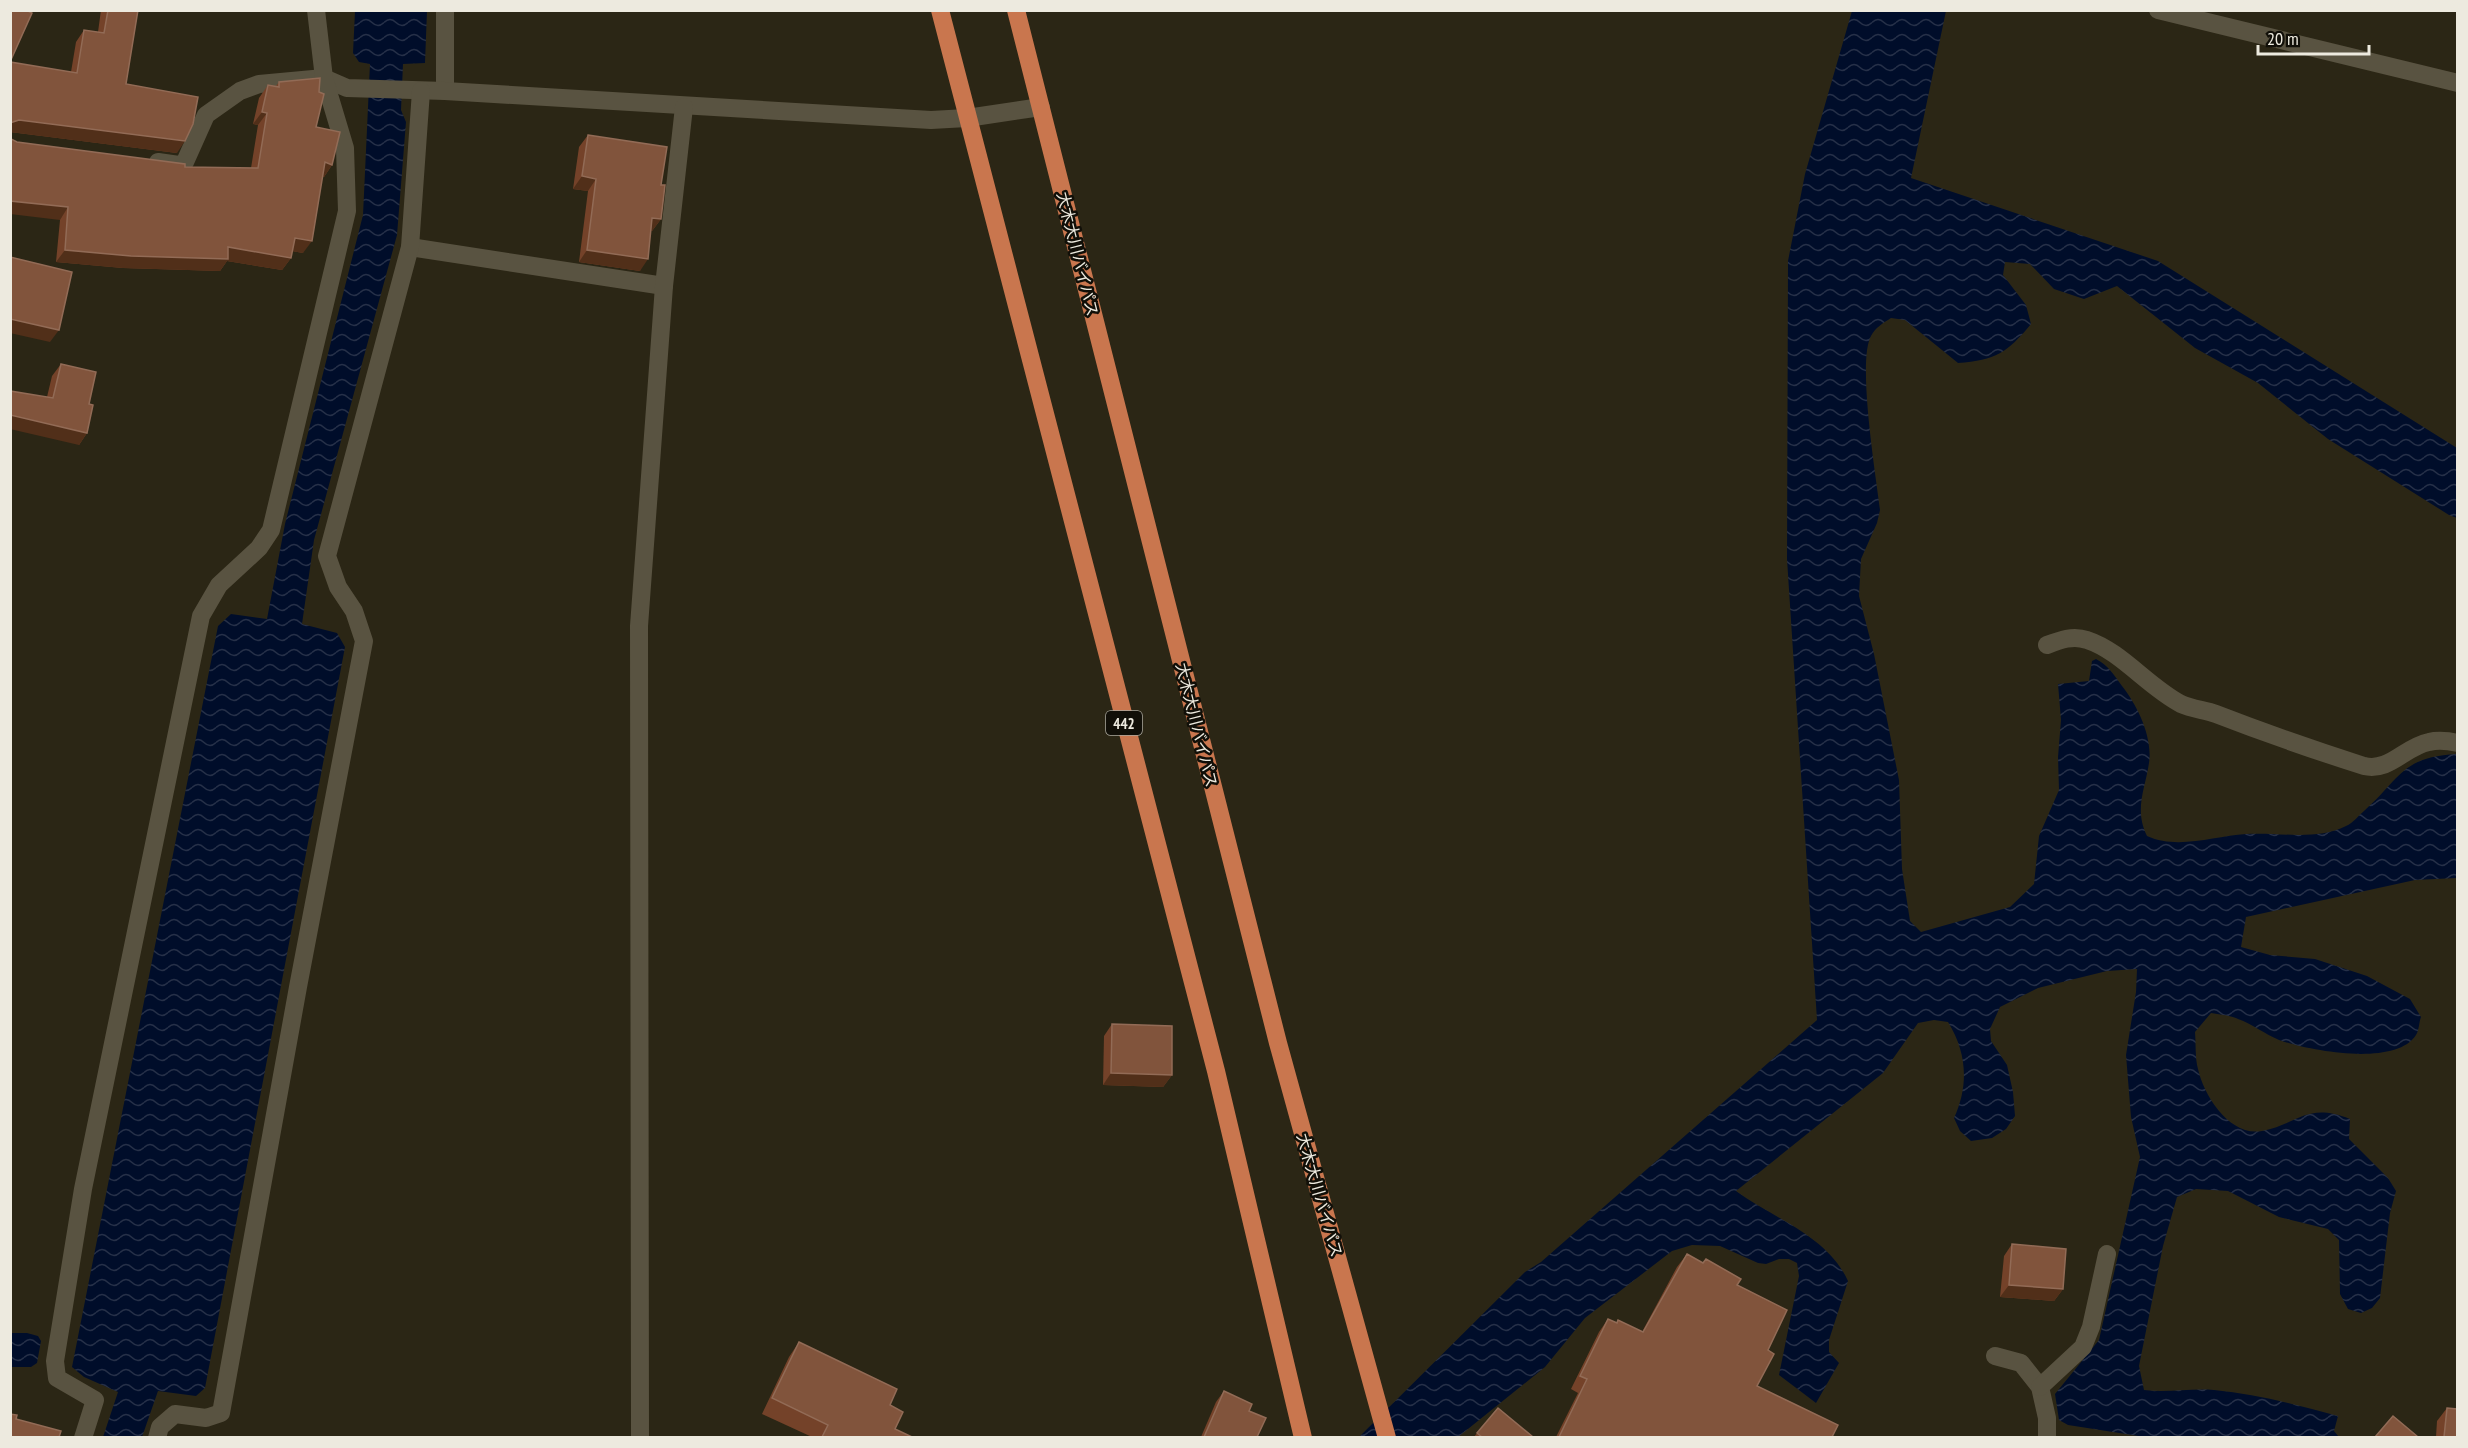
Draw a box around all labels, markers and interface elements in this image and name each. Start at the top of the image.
scale bar [2258,18,2369,56]
text: 20 m [2267,27,2299,50]
street label: 大木大川バイパス [1053,190,1103,318]
street label: 大木大川バイパス [1172,661,1222,789]
road number: 442 [1106,711,1142,735]
street label: 大木大川バイパス [1293,1131,1347,1259]

